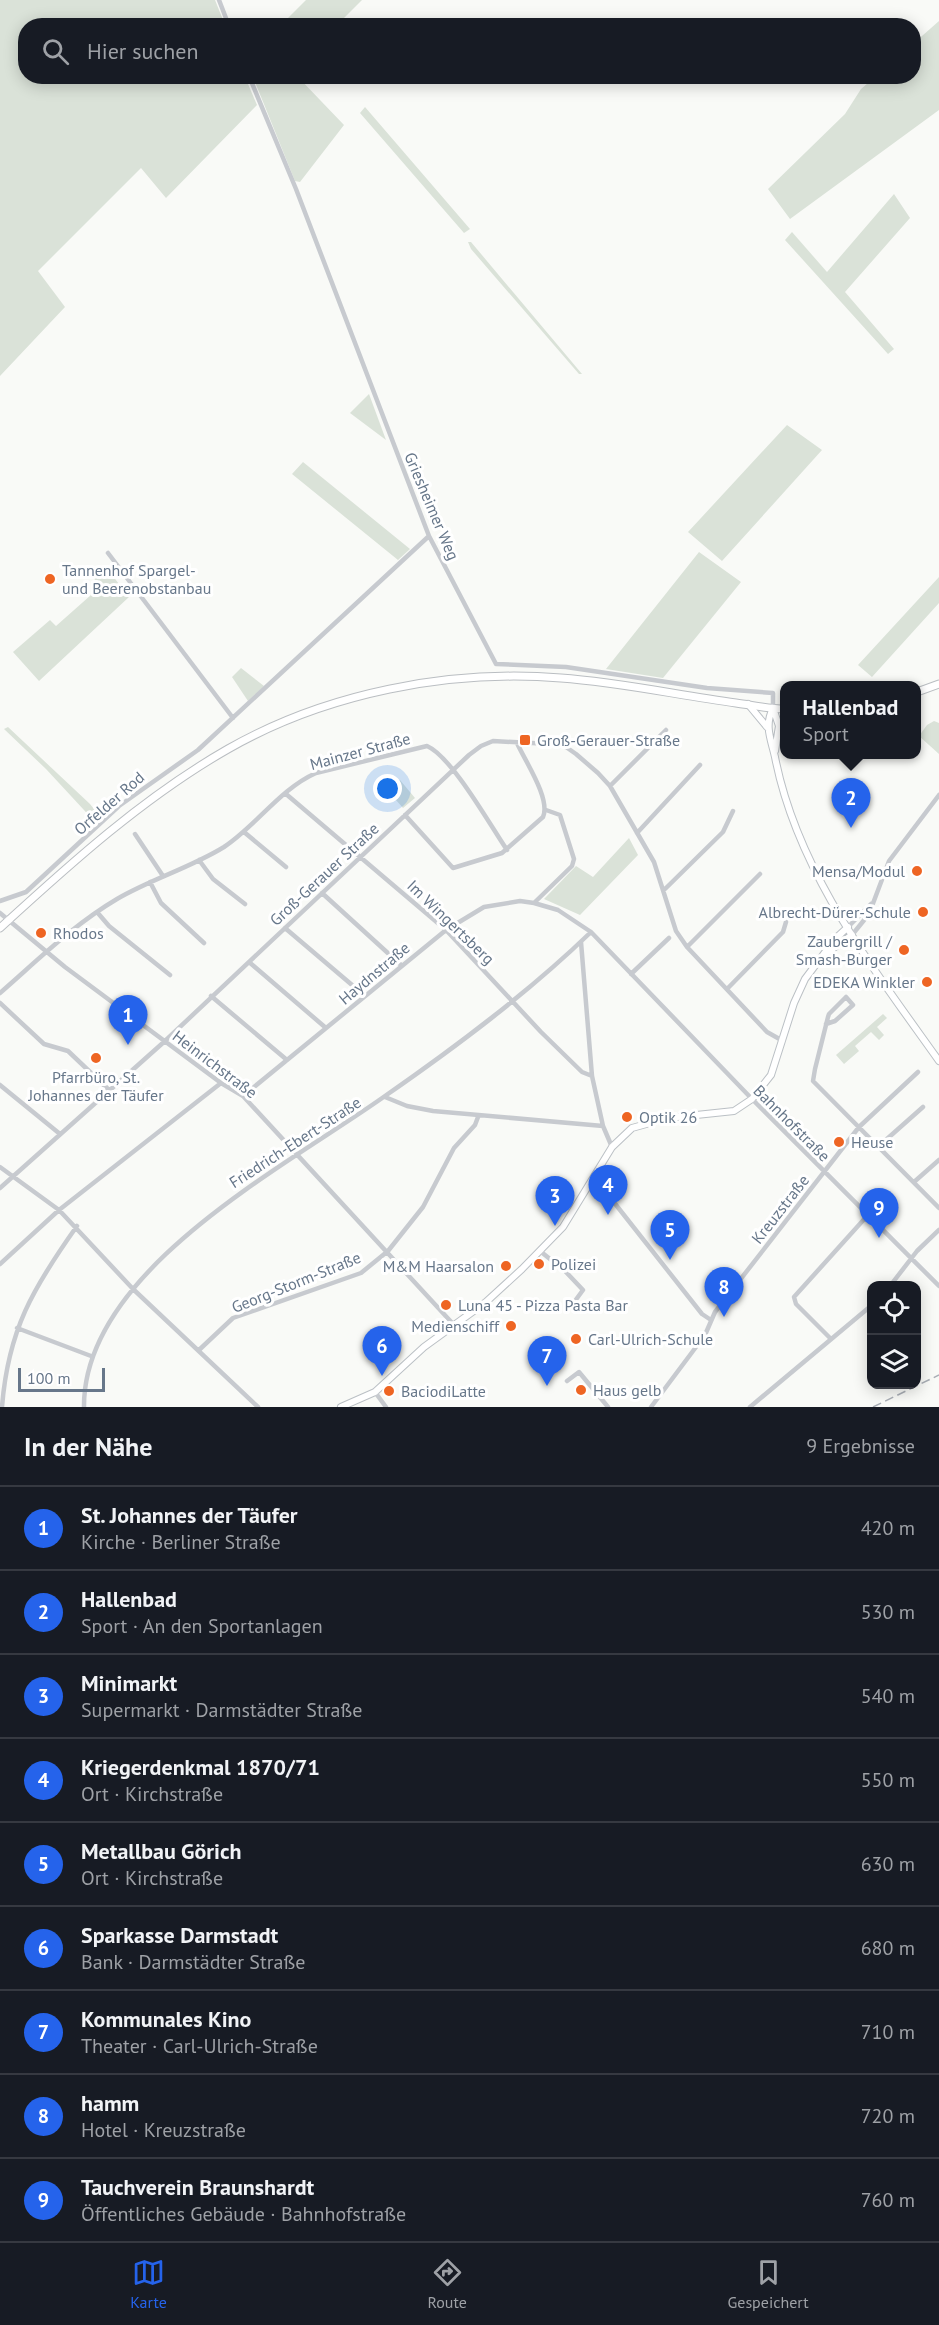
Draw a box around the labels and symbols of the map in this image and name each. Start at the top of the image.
street label: Griesheimer Weg [400,449,464,563]
place label: Tannenhof Spargel- und Beerenobstanbau [62,560,211,598]
marker: Tannenhof Spargel- und Beerenobstanbau [43,572,57,586]
street label: Mainzer Straße [308,728,412,774]
place label: Groß-Gerauer-Straße [537,730,680,750]
marker: Groß-Gerauer-Straße [518,733,532,747]
street label: Orfelder Rod [70,767,148,839]
your location [373,774,402,803]
pin: 2 [832,778,870,828]
street label: Groß-Gerauer Straße [265,818,383,930]
place label: Mensa/Modul [812,861,905,881]
marker: Mensa/Modul [910,864,924,878]
street label: Im Wingertsberg [403,875,499,969]
place label: Albrecht-Dürer-Schule [759,902,911,922]
marker: Albrecht-Dürer-Schule [916,905,930,919]
place label: Rhodos [53,923,104,943]
marker: Rhodos [34,926,48,940]
place label: Zaubergrill / Smash-Burger [796,931,893,969]
street label: Haydnstraße [334,937,414,1009]
marker: Zaubergrill / Smash-Burger [897,943,911,957]
place label: EDEKA Winkler [813,972,916,992]
marker: EDEKA Winkler [920,975,934,989]
pin: 1 [108,996,148,1045]
street label: Heinrichstraße [169,1026,261,1102]
marker: Pfarrbüro, St. Johannes der Täufer [89,1051,103,1065]
place label: Pfarrbüro, St. Johannes der Täufer [27,1067,164,1105]
street label: Bahnhofstraße [750,1081,834,1165]
street label: Friedrich-Ebert-Straße [225,1092,365,1192]
place label: Optik 26 [639,1107,697,1127]
marker: Optik 26 [620,1110,634,1124]
place label: Heuse [851,1132,893,1152]
marker: Heuse [832,1135,846,1149]
pin: 4 [588,1166,628,1215]
street label: Kreuzstraße [747,1171,813,1247]
pin: 3 [536,1176,574,1226]
pin: 9 [860,1188,898,1238]
pin: 5 [650,1210,690,1260]
street label: Georg-Storm-Straße [228,1247,364,1317]
place label: Polizei [551,1254,596,1274]
place label: M&M Haarsalon [383,1256,494,1276]
marker: Polizei [532,1257,546,1271]
marker: M&M Haarsalon [499,1259,513,1273]
pin: 8 [704,1268,744,1317]
place label: Luna 45 - Pizza Pasta Bar [458,1295,628,1315]
marker: Luna 45 - Pizza Pasta Bar [439,1298,453,1312]
place label: Medienschiff [411,1316,500,1336]
marker: Medienschiff [504,1319,518,1333]
pin: 6 [362,1326,401,1376]
place label: Carl-Ulrich-Schule [588,1329,713,1349]
marker: Carl-Ulrich-Schule [569,1332,583,1346]
pin: 7 [528,1336,566,1386]
scale bar [18,1365,105,1392]
place label: Haus gelb [593,1380,661,1400]
place label: BaciodiLatte [401,1381,486,1401]
marker: Haus gelb [574,1383,588,1397]
marker: BaciodiLatte [382,1384,396,1398]

